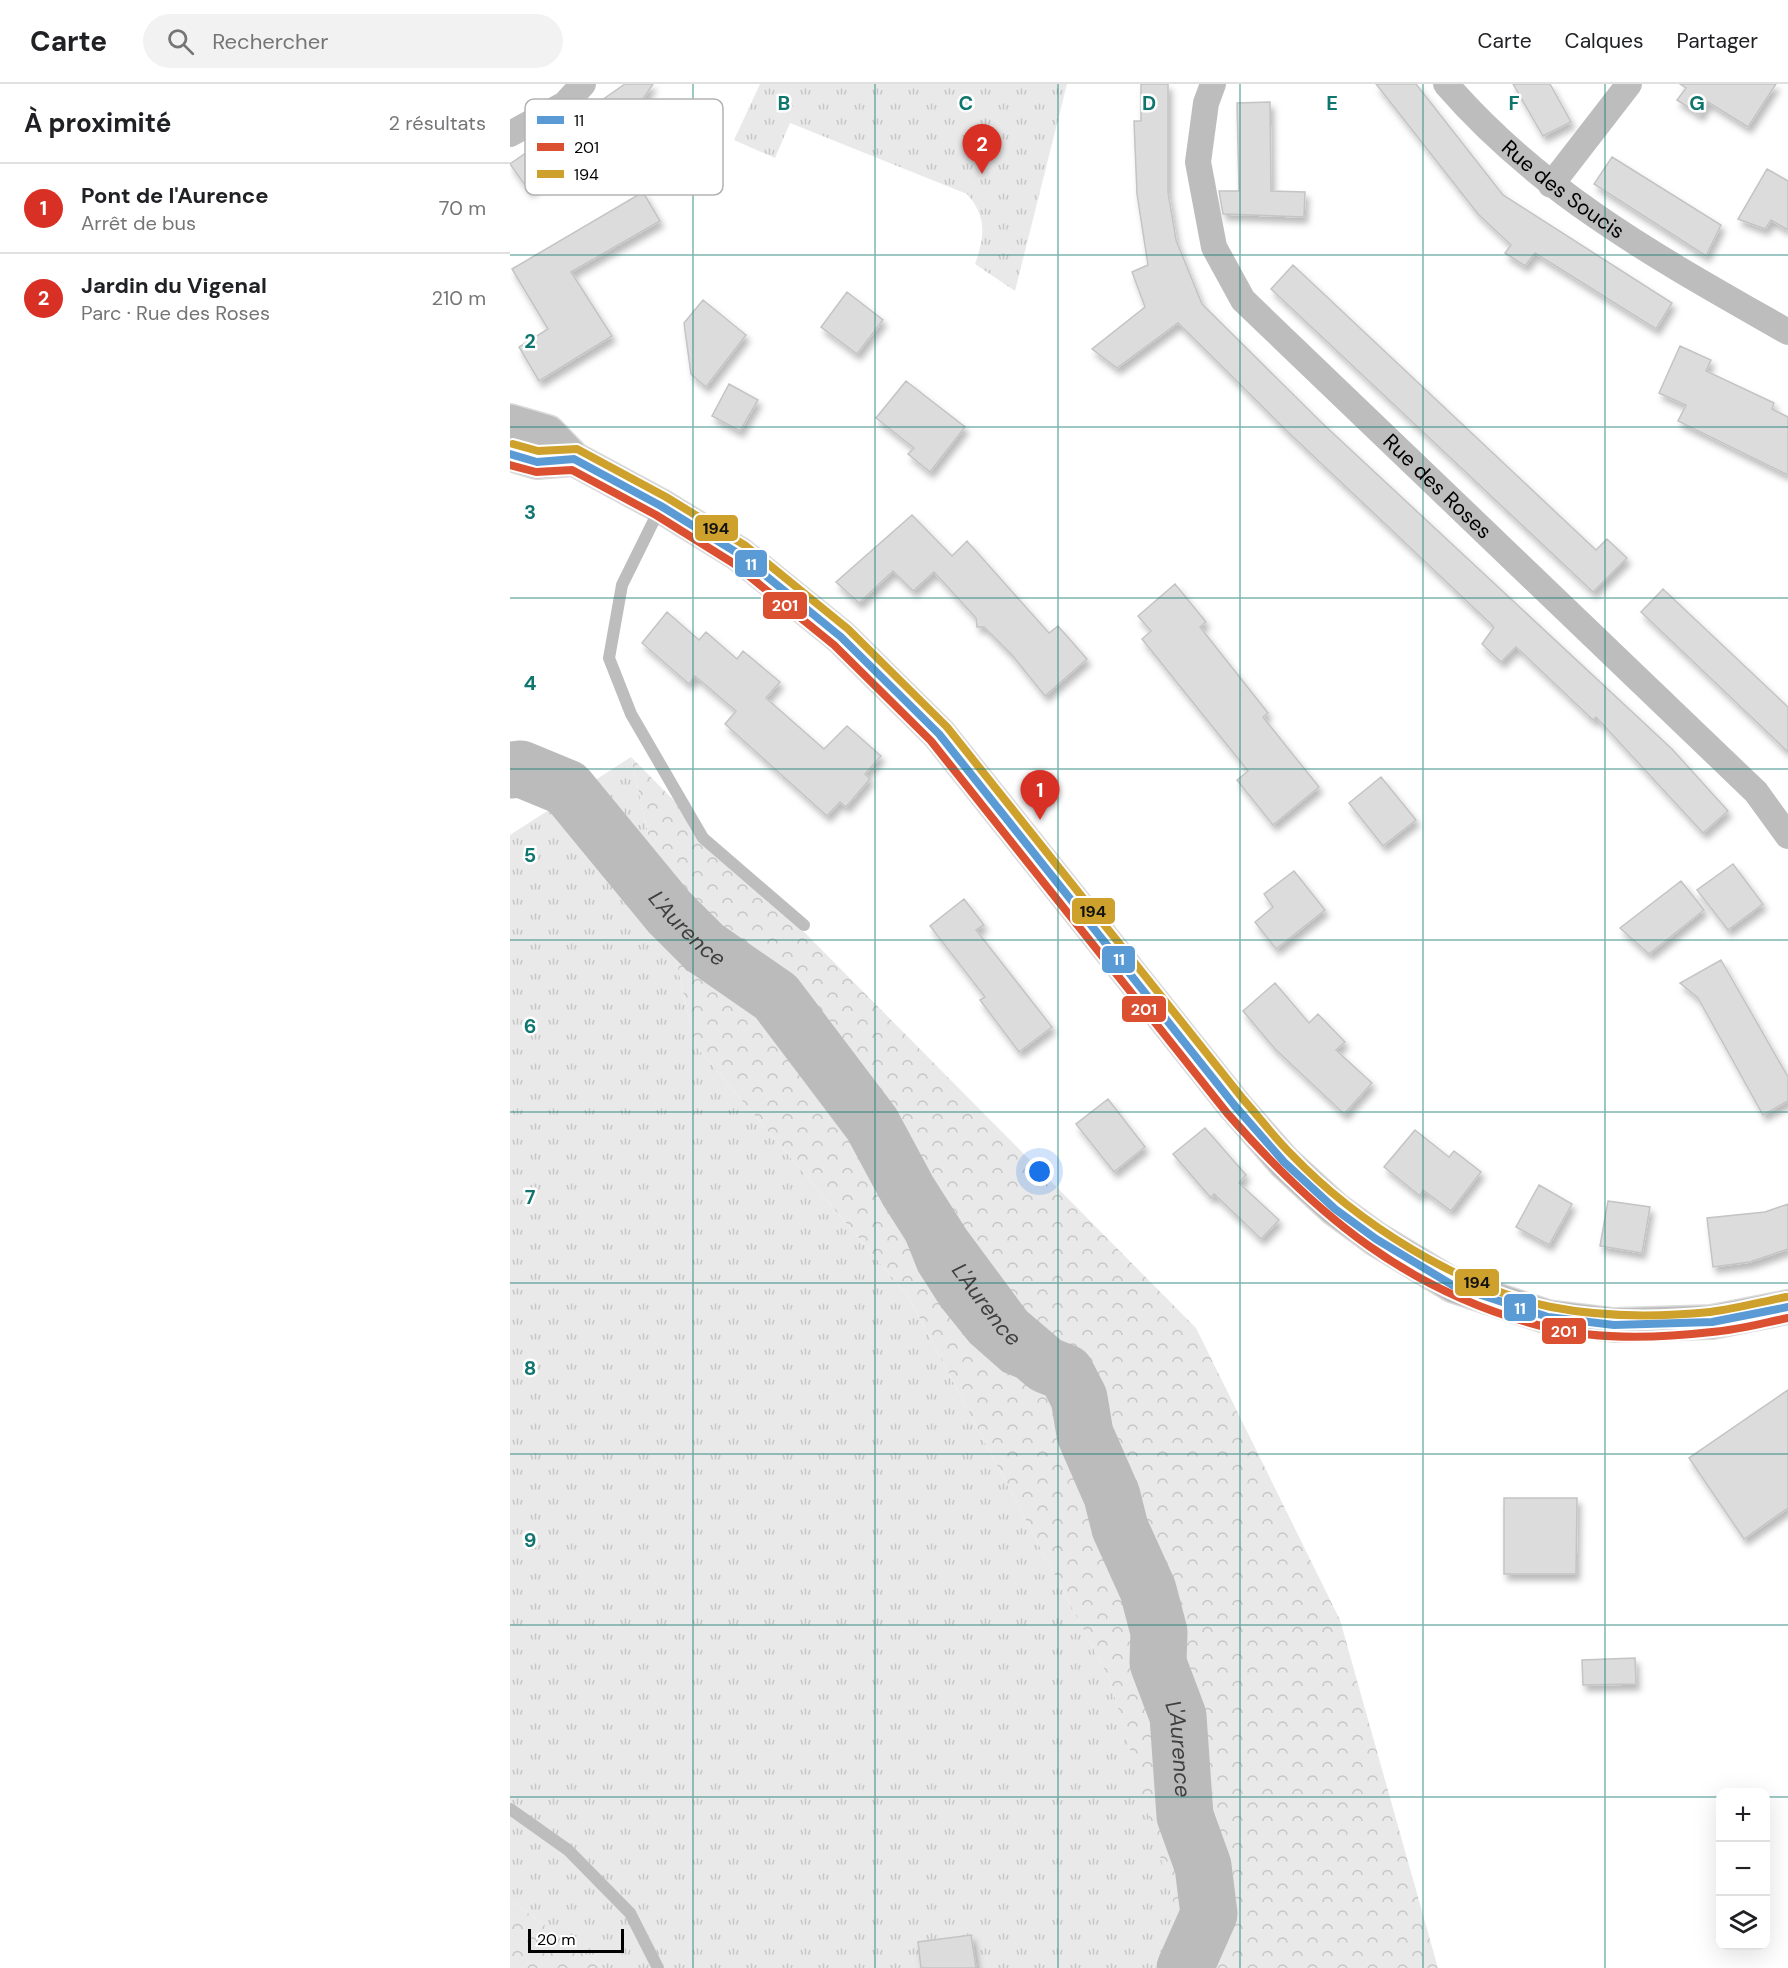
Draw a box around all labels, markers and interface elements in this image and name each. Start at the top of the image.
search box [143,14,563,68]
text: Carte [30,23,107,60]
icon: search [164,25,197,58]
text: Rechercher [212,27,328,56]
text: Carte [1477,27,1532,55]
text: Calques [1565,27,1643,55]
text: Partager [1676,27,1758,55]
text: B [778,90,790,116]
text: C [959,90,973,116]
text: D [1142,90,1156,116]
text: E [1326,90,1338,116]
text: F [1508,90,1520,116]
text: G [1689,90,1705,116]
legend [525,99,723,195]
text: À proximité [24,106,171,140]
text: 2 résultats [389,110,486,136]
text: 11 [574,110,584,131]
pin: 2 [962,124,1002,174]
street label: Rue des Soucis [1495,134,1630,245]
text: 201 [574,137,599,158]
text: 194 [574,164,599,185]
text: Pont de l'Aurence [81,181,268,210]
text: 1 [40,195,47,221]
text: 70 m [439,195,486,221]
text: Arrêt de bus [81,210,196,236]
text: Jardin du Vigenal [81,271,267,300]
text: 2 [38,285,49,311]
text: 210 m [431,285,486,311]
text: Parc · Rue des Roses [81,300,270,326]
text: 2 [524,328,536,354]
street label: Rue des Roses [1377,428,1498,545]
text: 3 [524,499,536,525]
line badge: 194 [694,514,739,542]
text: 194 [703,518,729,539]
line badge: 11 [734,549,768,578]
text: 11 [745,554,757,575]
line badge: 201 [762,591,808,620]
text: 201 [772,595,798,616]
text: 4 [524,670,537,696]
pin: 1 [1020,770,1060,820]
text: 5 [524,842,536,868]
water label: L'Aurence [642,885,731,973]
line badge: 194 [1071,897,1116,925]
text: 194 [1080,901,1106,922]
line badge: 11 [1101,945,1136,974]
text: 11 [1113,949,1125,970]
line badge: 201 [1121,995,1167,1023]
text: 201 [1131,999,1157,1020]
text: 6 [524,1013,536,1039]
your location [1025,1157,1054,1186]
text: 7 [525,1184,536,1210]
water label: L'Aurence [945,1257,1027,1353]
line badge: 194 [1454,1268,1500,1297]
text: 194 [1464,1272,1490,1293]
line badge: 11 [1503,1293,1537,1322]
text: 11 [1514,1298,1526,1319]
line badge: 201 [1541,1317,1587,1345]
text: 201 [1551,1321,1577,1342]
text: 8 [524,1355,536,1381]
text: 9 [524,1527,536,1553]
water label: L'Aurence [1158,1696,1198,1798]
map controls [1716,1788,1770,1950]
button: + [1716,1788,1770,1842]
button: − [1716,1842,1770,1896]
button: layers [1716,1896,1770,1950]
scale bar [528,1926,624,1954]
text: 20 m [537,1929,576,1950]

